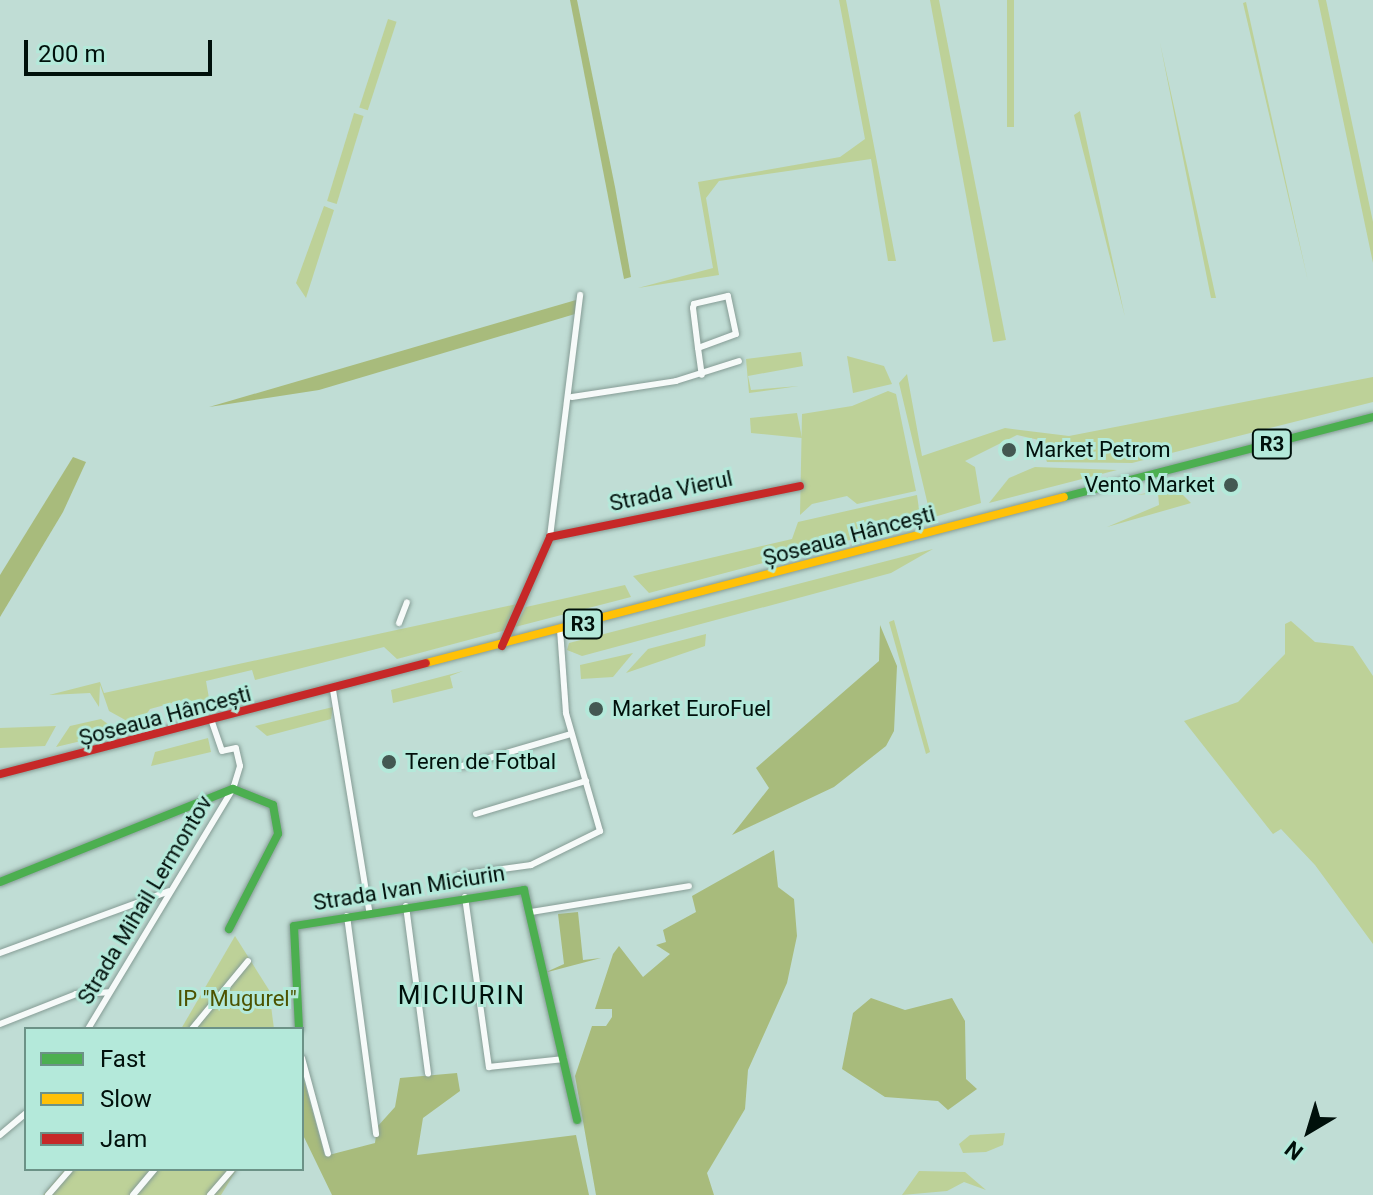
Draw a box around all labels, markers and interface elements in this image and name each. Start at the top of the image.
scale bar [28,24,216,74]
text: 200 m [38,40,105,68]
road number: R3 [1250,428,1294,460]
place label: Market Petrom [1025,437,1171,463]
marker: Market Petrom [1000,441,1018,459]
street label: Strada Vierul [607,465,735,517]
place label: Vento Market [1084,472,1215,498]
marker: Vento Market [1222,476,1240,494]
street label: Șoseaua Hâncești [760,500,938,572]
road number: R3 [561,608,605,640]
street label: Șoseaua Hâncești [76,680,254,752]
place label: Market EuroFuel [612,696,771,722]
marker: Market EuroFuel [587,700,605,718]
place label: Teren de Fotbal [405,749,556,775]
marker: Teren de Fotbal [380,753,398,771]
street label: Strada Mihail Lermontov [72,791,218,1009]
street label: Strada Ivan Miciurin [311,860,507,916]
district label: MICIURIN [398,980,526,1012]
park label: IP "Mugurel" [177,986,297,1012]
legend [24,1027,304,1171]
text: Fast [100,1045,146,1073]
text: Slow [100,1085,152,1113]
north arrow [1269,1091,1349,1171]
text: Jam [100,1125,147,1153]
text: N [1280,1136,1308,1165]

